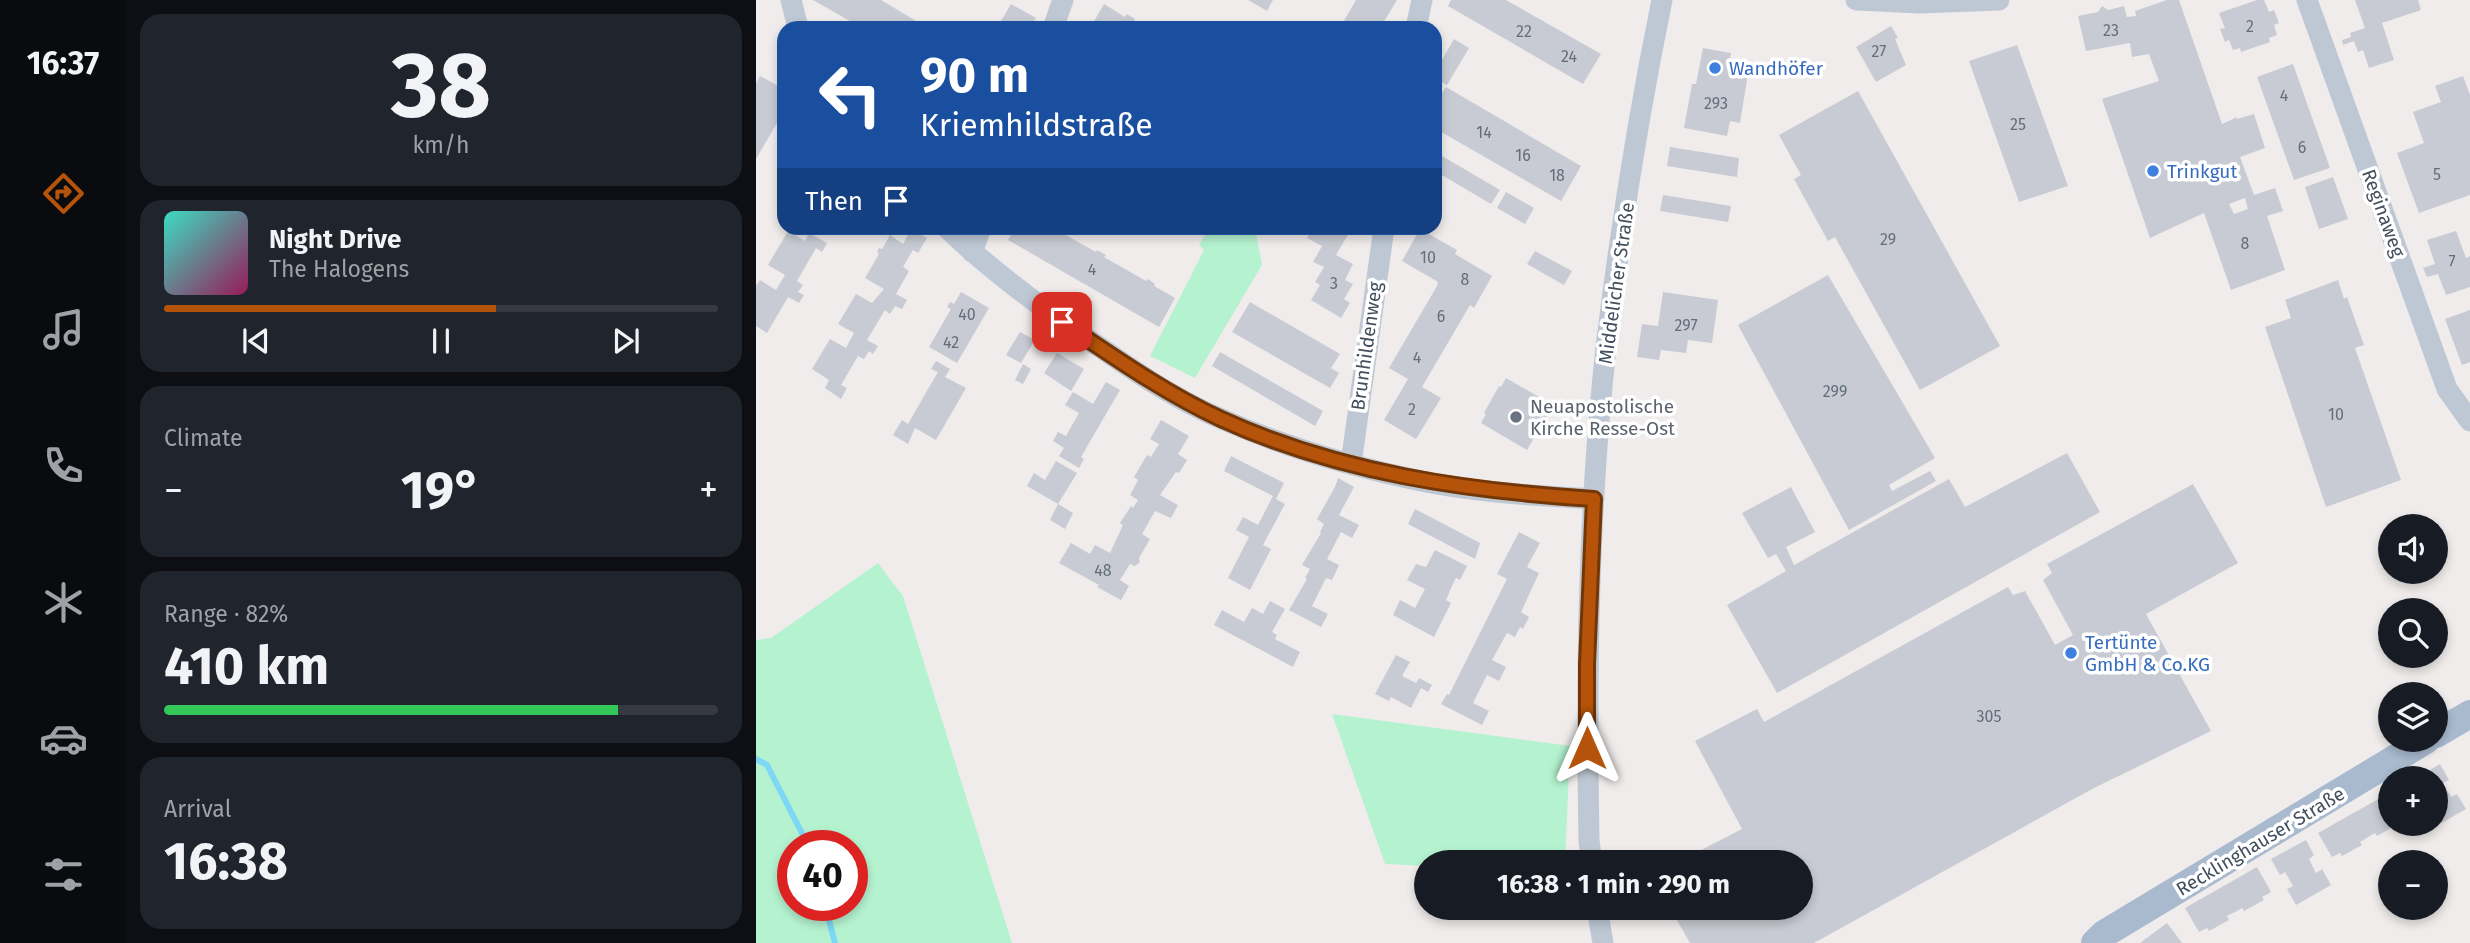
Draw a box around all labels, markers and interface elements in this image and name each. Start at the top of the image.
house number: 2 [2246,17,2254,36]
house number: 23 [2103,21,2119,40]
house number: 22 [1516,22,1532,41]
text: 38 [391,31,491,140]
house number: 27 [1872,42,1886,61]
text: 16:37 [27,44,99,82]
text: 90 m [920,46,1029,105]
house number: 24 [1561,47,1577,66]
icon: left [805,49,896,140]
place label: Wandhöfer [1729,57,1824,80]
marker: Wandhöfer [1707,60,1723,76]
house number: 4 [2280,86,2289,105]
house number: 293 [1704,94,1728,113]
text: Kriemhildstraße [920,106,1153,144]
house number: 25 [2010,115,2026,134]
house number: 14 [1476,123,1492,142]
text: km/h [413,131,469,159]
house number: 6 [2298,138,2306,157]
house number: 16 [1515,146,1531,165]
place label: Trinkgut [2167,160,2237,183]
marker: Trinkgut [2145,163,2161,179]
house number: 5 [2433,165,2441,184]
house number: 18 [1549,166,1565,185]
street label: Reginaweg [2357,166,2410,260]
icon: directions [39,169,88,218]
icon: arrive [877,182,915,220]
text: Then [805,186,863,217]
street label: Middelicher Straße [1594,201,1639,365]
text: Night Drive [269,224,401,255]
house number: 29 [1880,230,1896,249]
house number: 8 [2241,234,2250,253]
house number: 10 [1420,248,1436,267]
house number: 7 [2448,252,2456,271]
text: The Halogens [269,255,409,283]
house number: 4 [1088,260,1097,279]
house number: 8 [1461,270,1470,289]
house number: 3 [1330,274,1338,293]
street label: Brunhildenweg [1346,280,1387,412]
pin [1032,292,1092,352]
icon: arrive [1043,303,1081,341]
icon: music [39,305,88,354]
house number: 40 [958,305,976,324]
house number: 6 [1437,307,1445,326]
house number: 297 [1674,316,1698,335]
icon: previous [237,322,275,360]
icon: pause [422,322,460,360]
icon: next [607,322,645,360]
house number: 42 [943,333,959,352]
house number: 4 [1413,348,1422,367]
house number: 299 [1823,382,1847,401]
place label: Neuapostolische Kirche Resse-Ost [1530,395,1675,440]
house number: 2 [1408,400,1416,419]
house number: 10 [2328,405,2344,424]
marker: Neuapostolische Kirche Resse-Ost [1508,409,1524,425]
text: Climate [164,424,243,452]
icon: phone [39,441,88,490]
text: 19° [401,459,481,522]
text: − [164,467,183,513]
text: + [699,467,718,513]
map controls [2378,514,2448,920]
button: sound [2378,514,2448,584]
house number: 48 [1094,561,1112,580]
icon: climate [39,578,88,627]
button: search [2378,598,2448,668]
text: Range · 82% [164,600,288,628]
place label: Tertünte GmbH & Co.KG [2085,631,2210,676]
text: 410 km [164,635,329,698]
marker: Tertünte GmbH & Co.KG [2063,645,2079,661]
button: layers [2378,682,2448,752]
house number: 305 [1977,707,2001,726]
position arrow [1550,711,1624,785]
icon: car [39,714,88,763]
button: + [2378,766,2448,836]
street label: Recklinghauser Straße [2172,782,2349,901]
text: Arrival [164,795,231,823]
text: 16:38 [164,830,288,893]
speed limit sign: 40 [777,830,868,921]
icon: filters [39,850,88,899]
button: − [2378,850,2448,920]
text: 16:38 · 1 min · 290 m [1497,869,1730,900]

